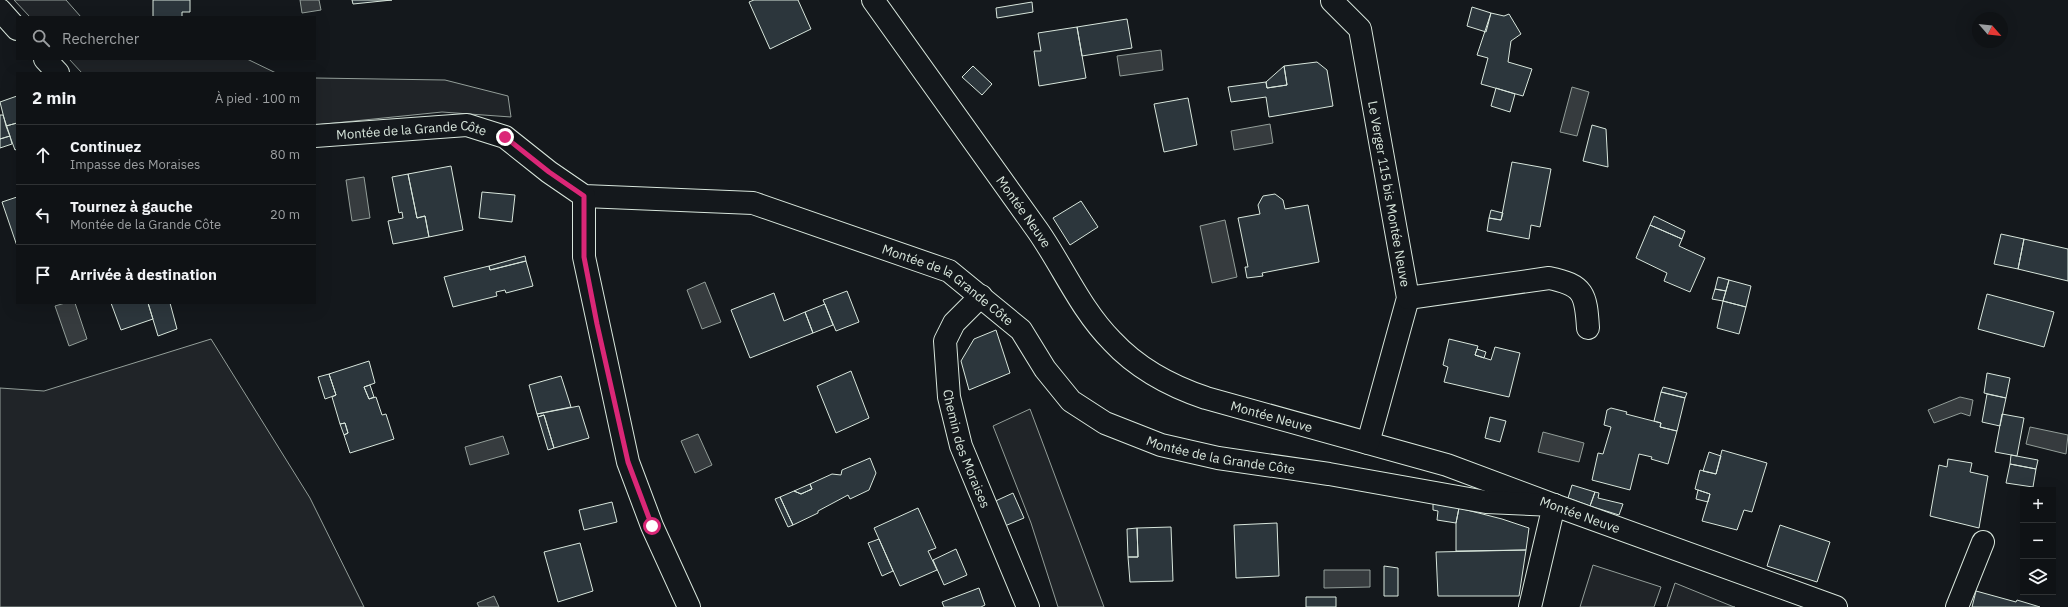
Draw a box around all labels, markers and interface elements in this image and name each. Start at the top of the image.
north arrow [1972,12,2008,48]
search box [16,16,316,60]
icon: search [30,27,52,49]
text: Rechercher [62,29,139,48]
text: 2 min [32,87,76,109]
text: À pied · 100 m [215,90,300,107]
street label: Le Verger 115 bis Montée Neuve [1364,99,1414,288]
street label: Montée de la Grande Côte [336,116,489,143]
route end [496,128,514,146]
text: Continuez [70,137,141,156]
icon: ahead [32,144,54,166]
text: 80 m [270,146,300,163]
text: Impasse des Moraises [70,156,200,173]
street label: Montée Neuve [993,172,1055,251]
text: Tournez à gauche [70,197,193,216]
icon: left [32,204,54,226]
text: 20 m [270,206,300,223]
text: Montée de la Grande Côte [70,216,221,233]
street label: Montée de la Grande Côte [880,240,1017,329]
icon: arrive [32,264,54,286]
text: Arrivée à destination [70,265,217,284]
street label: Chemin des Moraises [940,389,994,510]
street label: Montée Neuve [1229,397,1315,436]
street label: Montée de la Grande Côte [1144,432,1296,478]
map controls [2020,487,2056,595]
button: + [2020,487,2056,523]
street label: Montée Neuve [1538,492,1623,537]
route start [643,517,661,535]
button: − [2020,523,2056,559]
button: layers [2020,559,2056,595]

